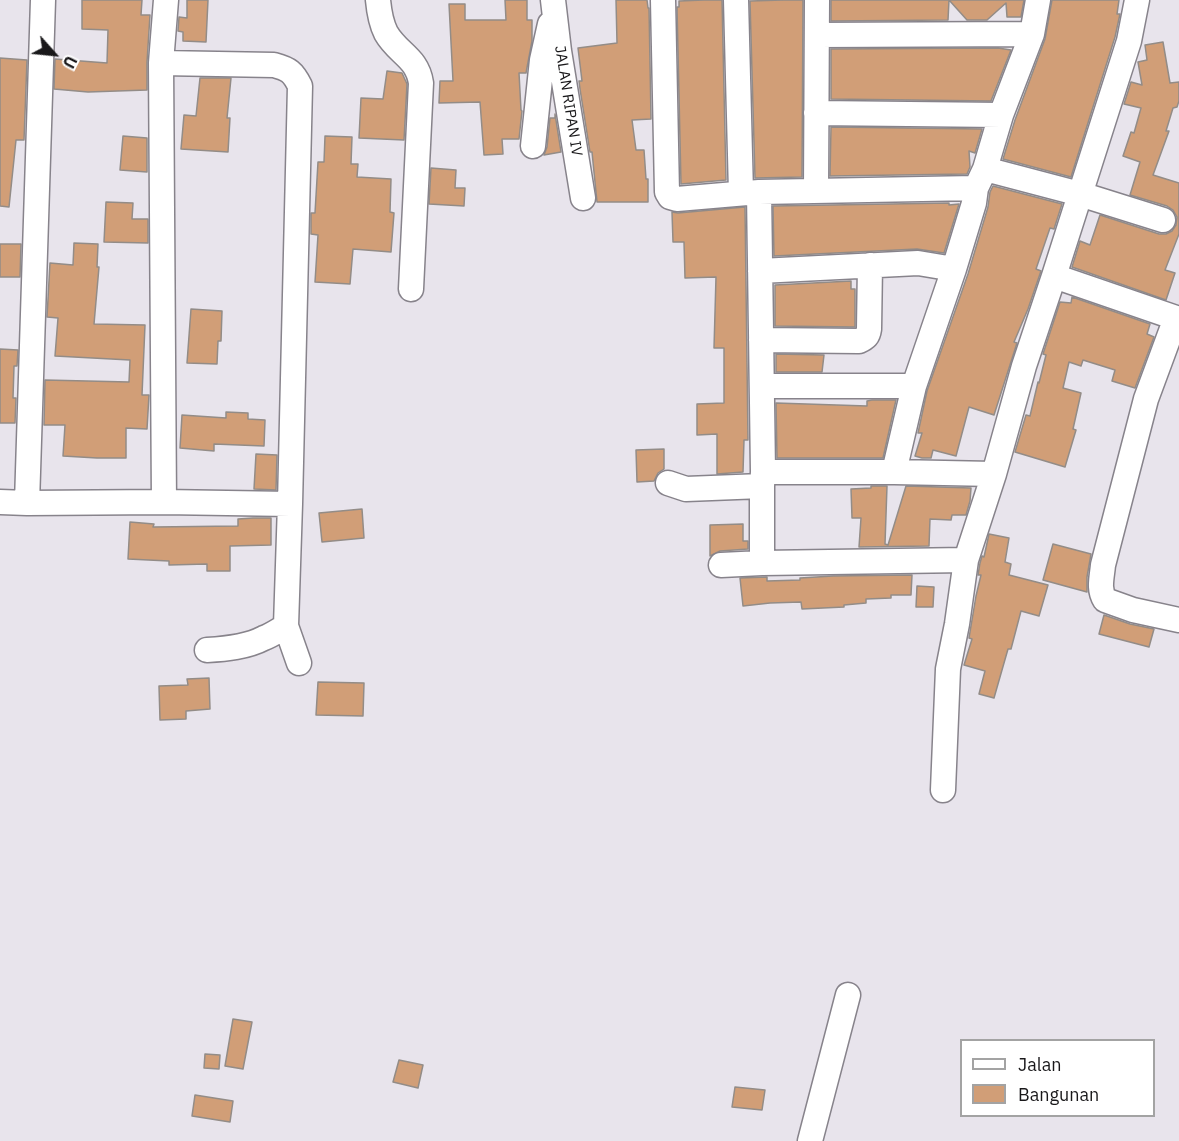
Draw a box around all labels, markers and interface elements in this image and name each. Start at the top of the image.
north arrow [24,24,84,84]
street label: JALAN RIPAN IV [550,44,586,158]
text: U [59,53,81,72]
legend [960,1039,1155,1117]
text: Jalan [1018,1053,1062,1076]
text: Bangunan [1018,1083,1099,1106]

